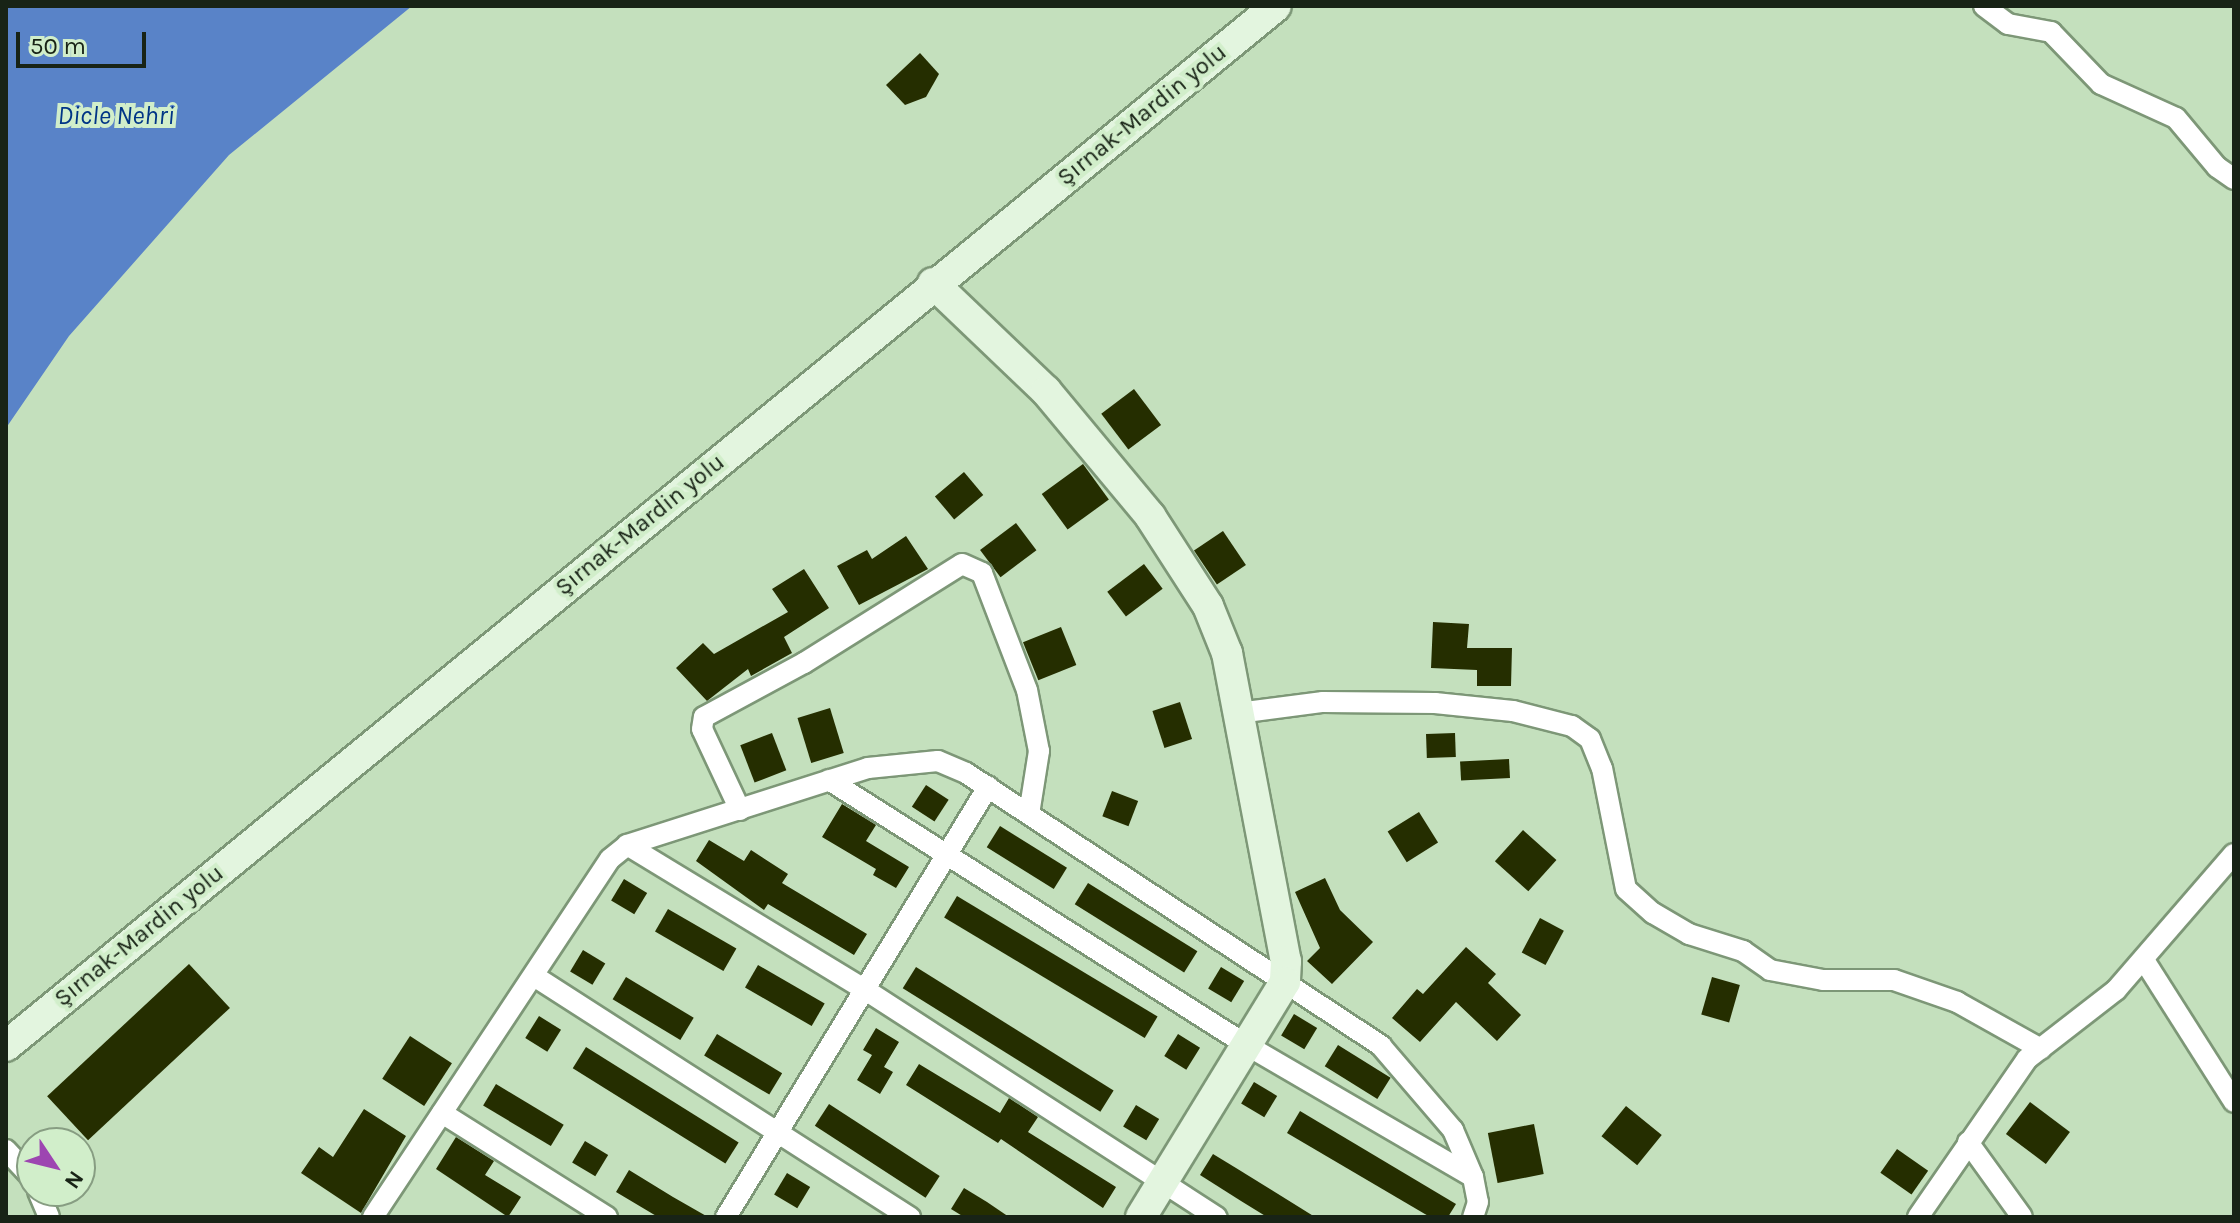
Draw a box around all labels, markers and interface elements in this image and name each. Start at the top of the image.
scale bar [20,16,150,66]
text: 50 m [30,32,86,60]
street label: Şırnak-Mardin yolu [1052,38,1232,192]
water label: Dicle Nehri [58,100,174,132]
street label: Şırnak-Mardin yolu [550,448,730,602]
street label: Şırnak-Mardin yolu [49,859,229,1013]
north arrow [16,1127,96,1207]
text: N [59,1166,89,1194]

